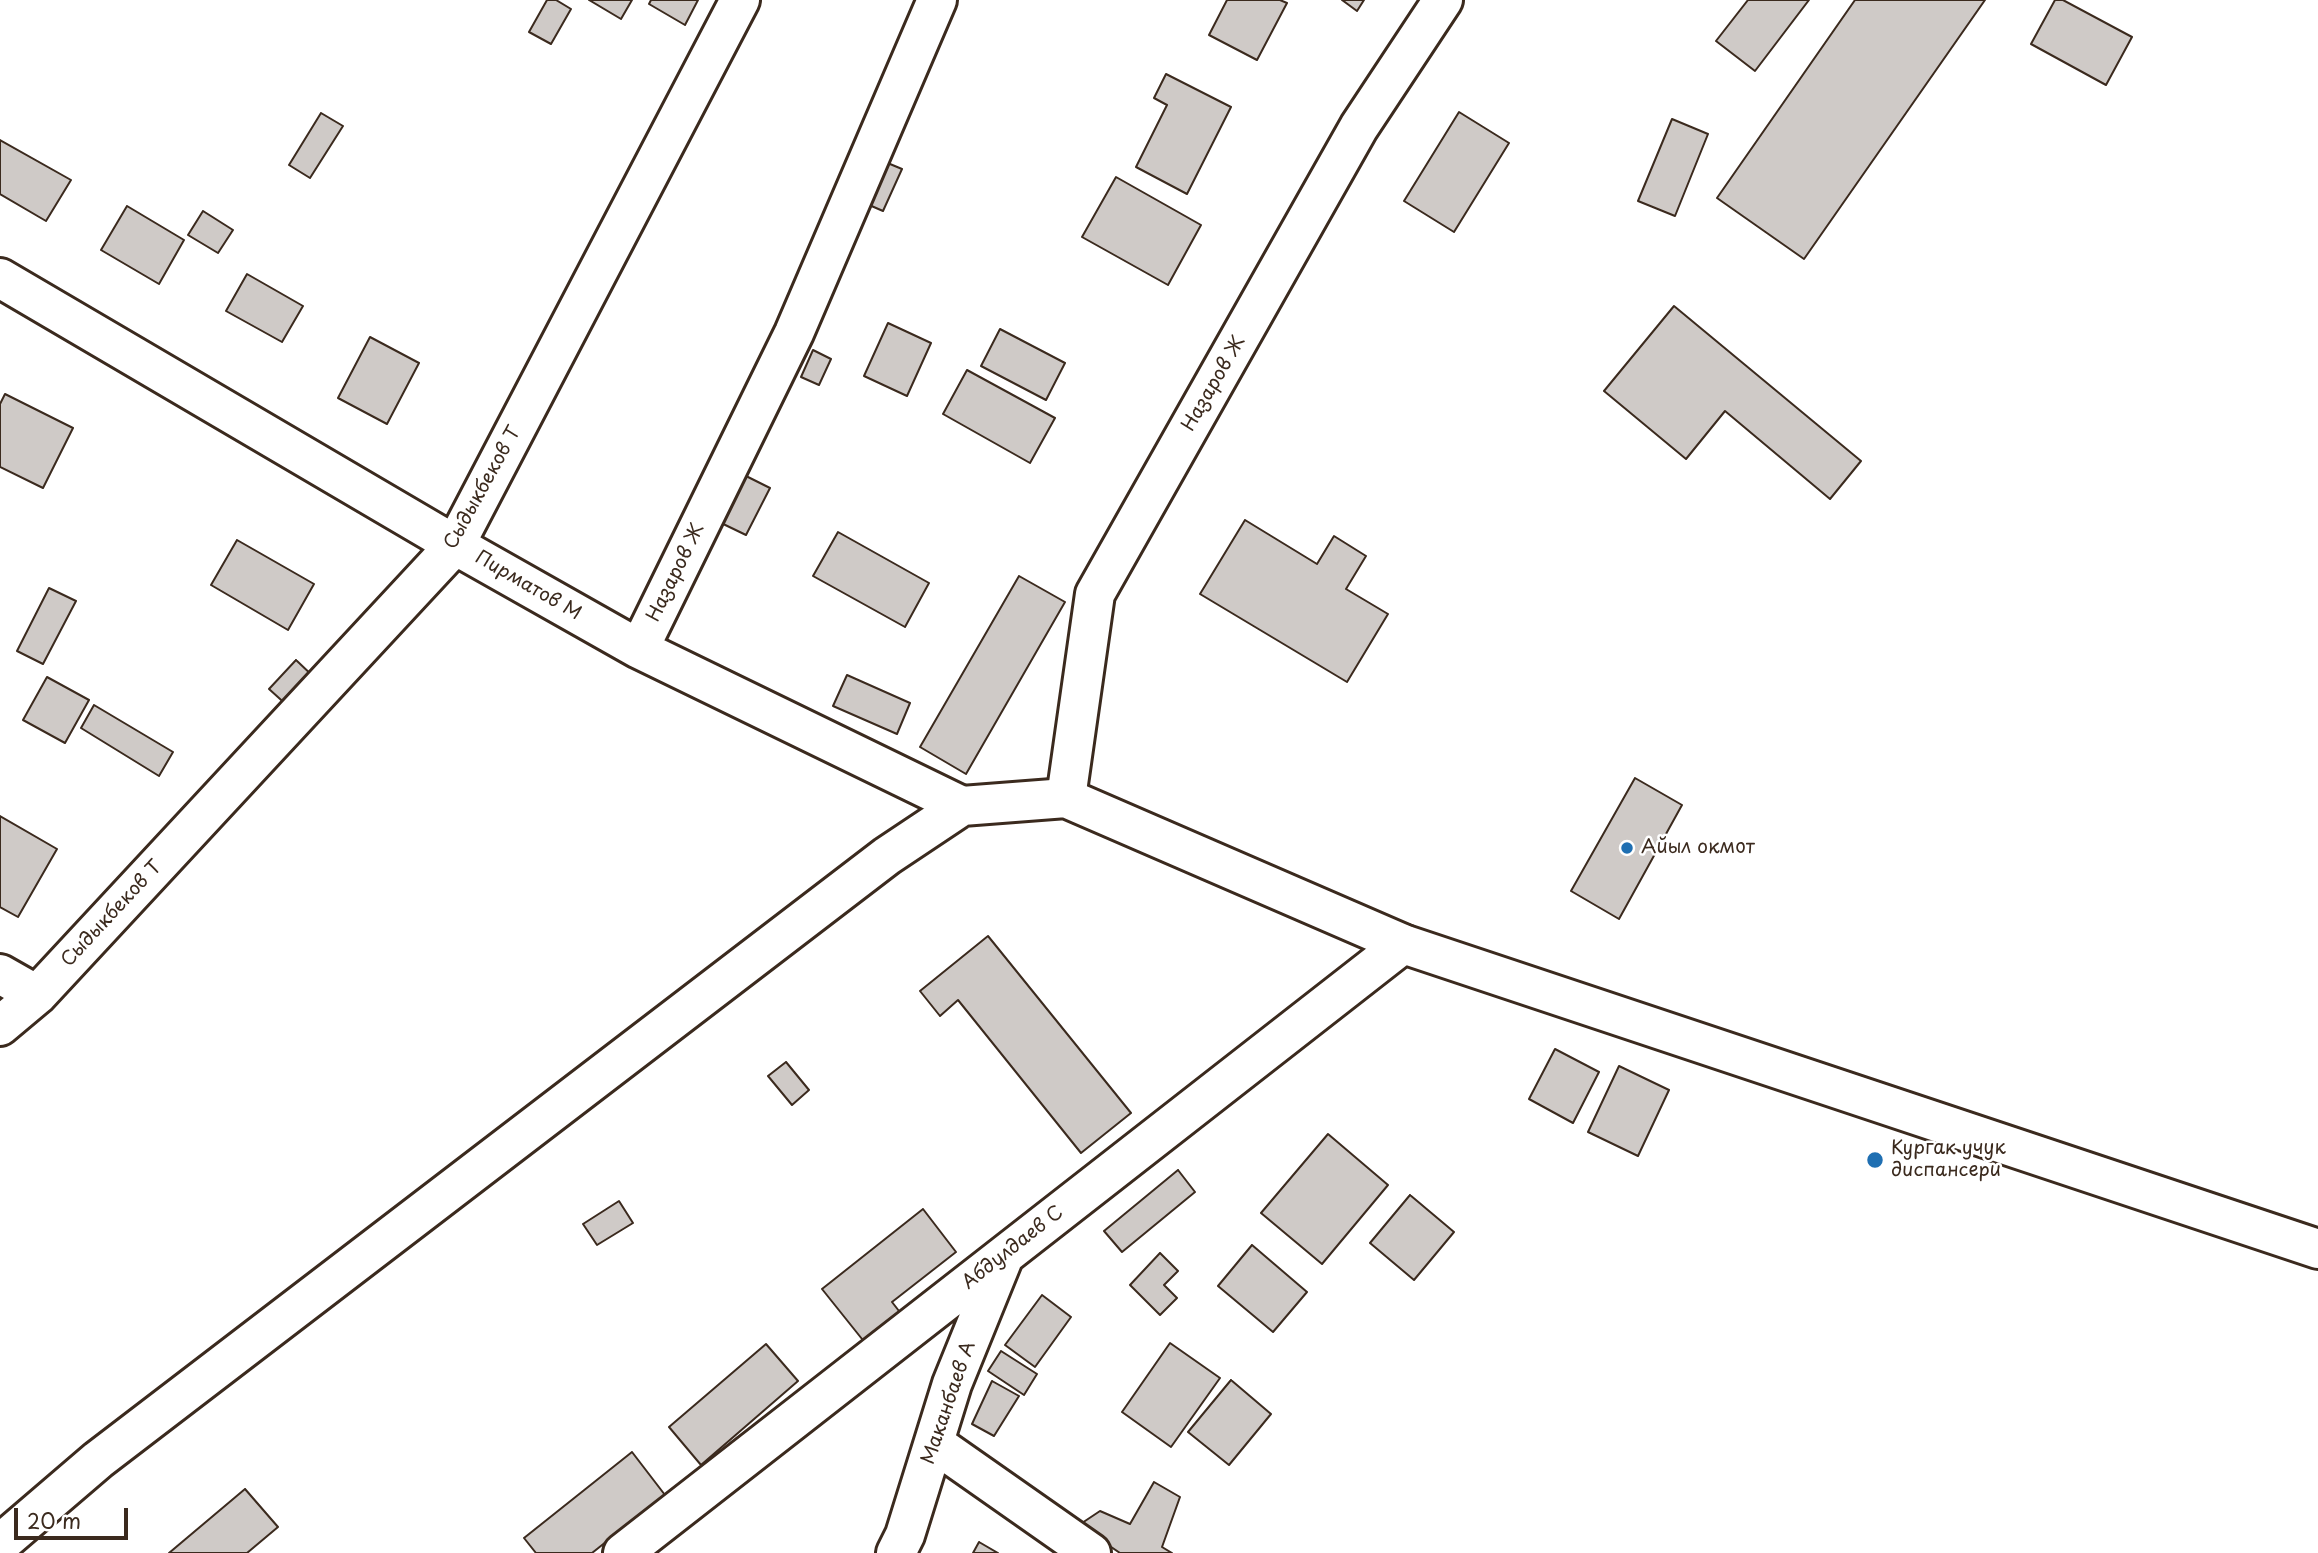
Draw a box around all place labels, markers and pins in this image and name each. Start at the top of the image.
place label: Айыл окмот [1641,837,1755,859]
marker: Айыл окмот [1619,840,1635,856]
place label: Кургак учук диспансери [1891,1138,2006,1182]
marker: Кургак учук диспансери [1865,1150,1885,1170]

